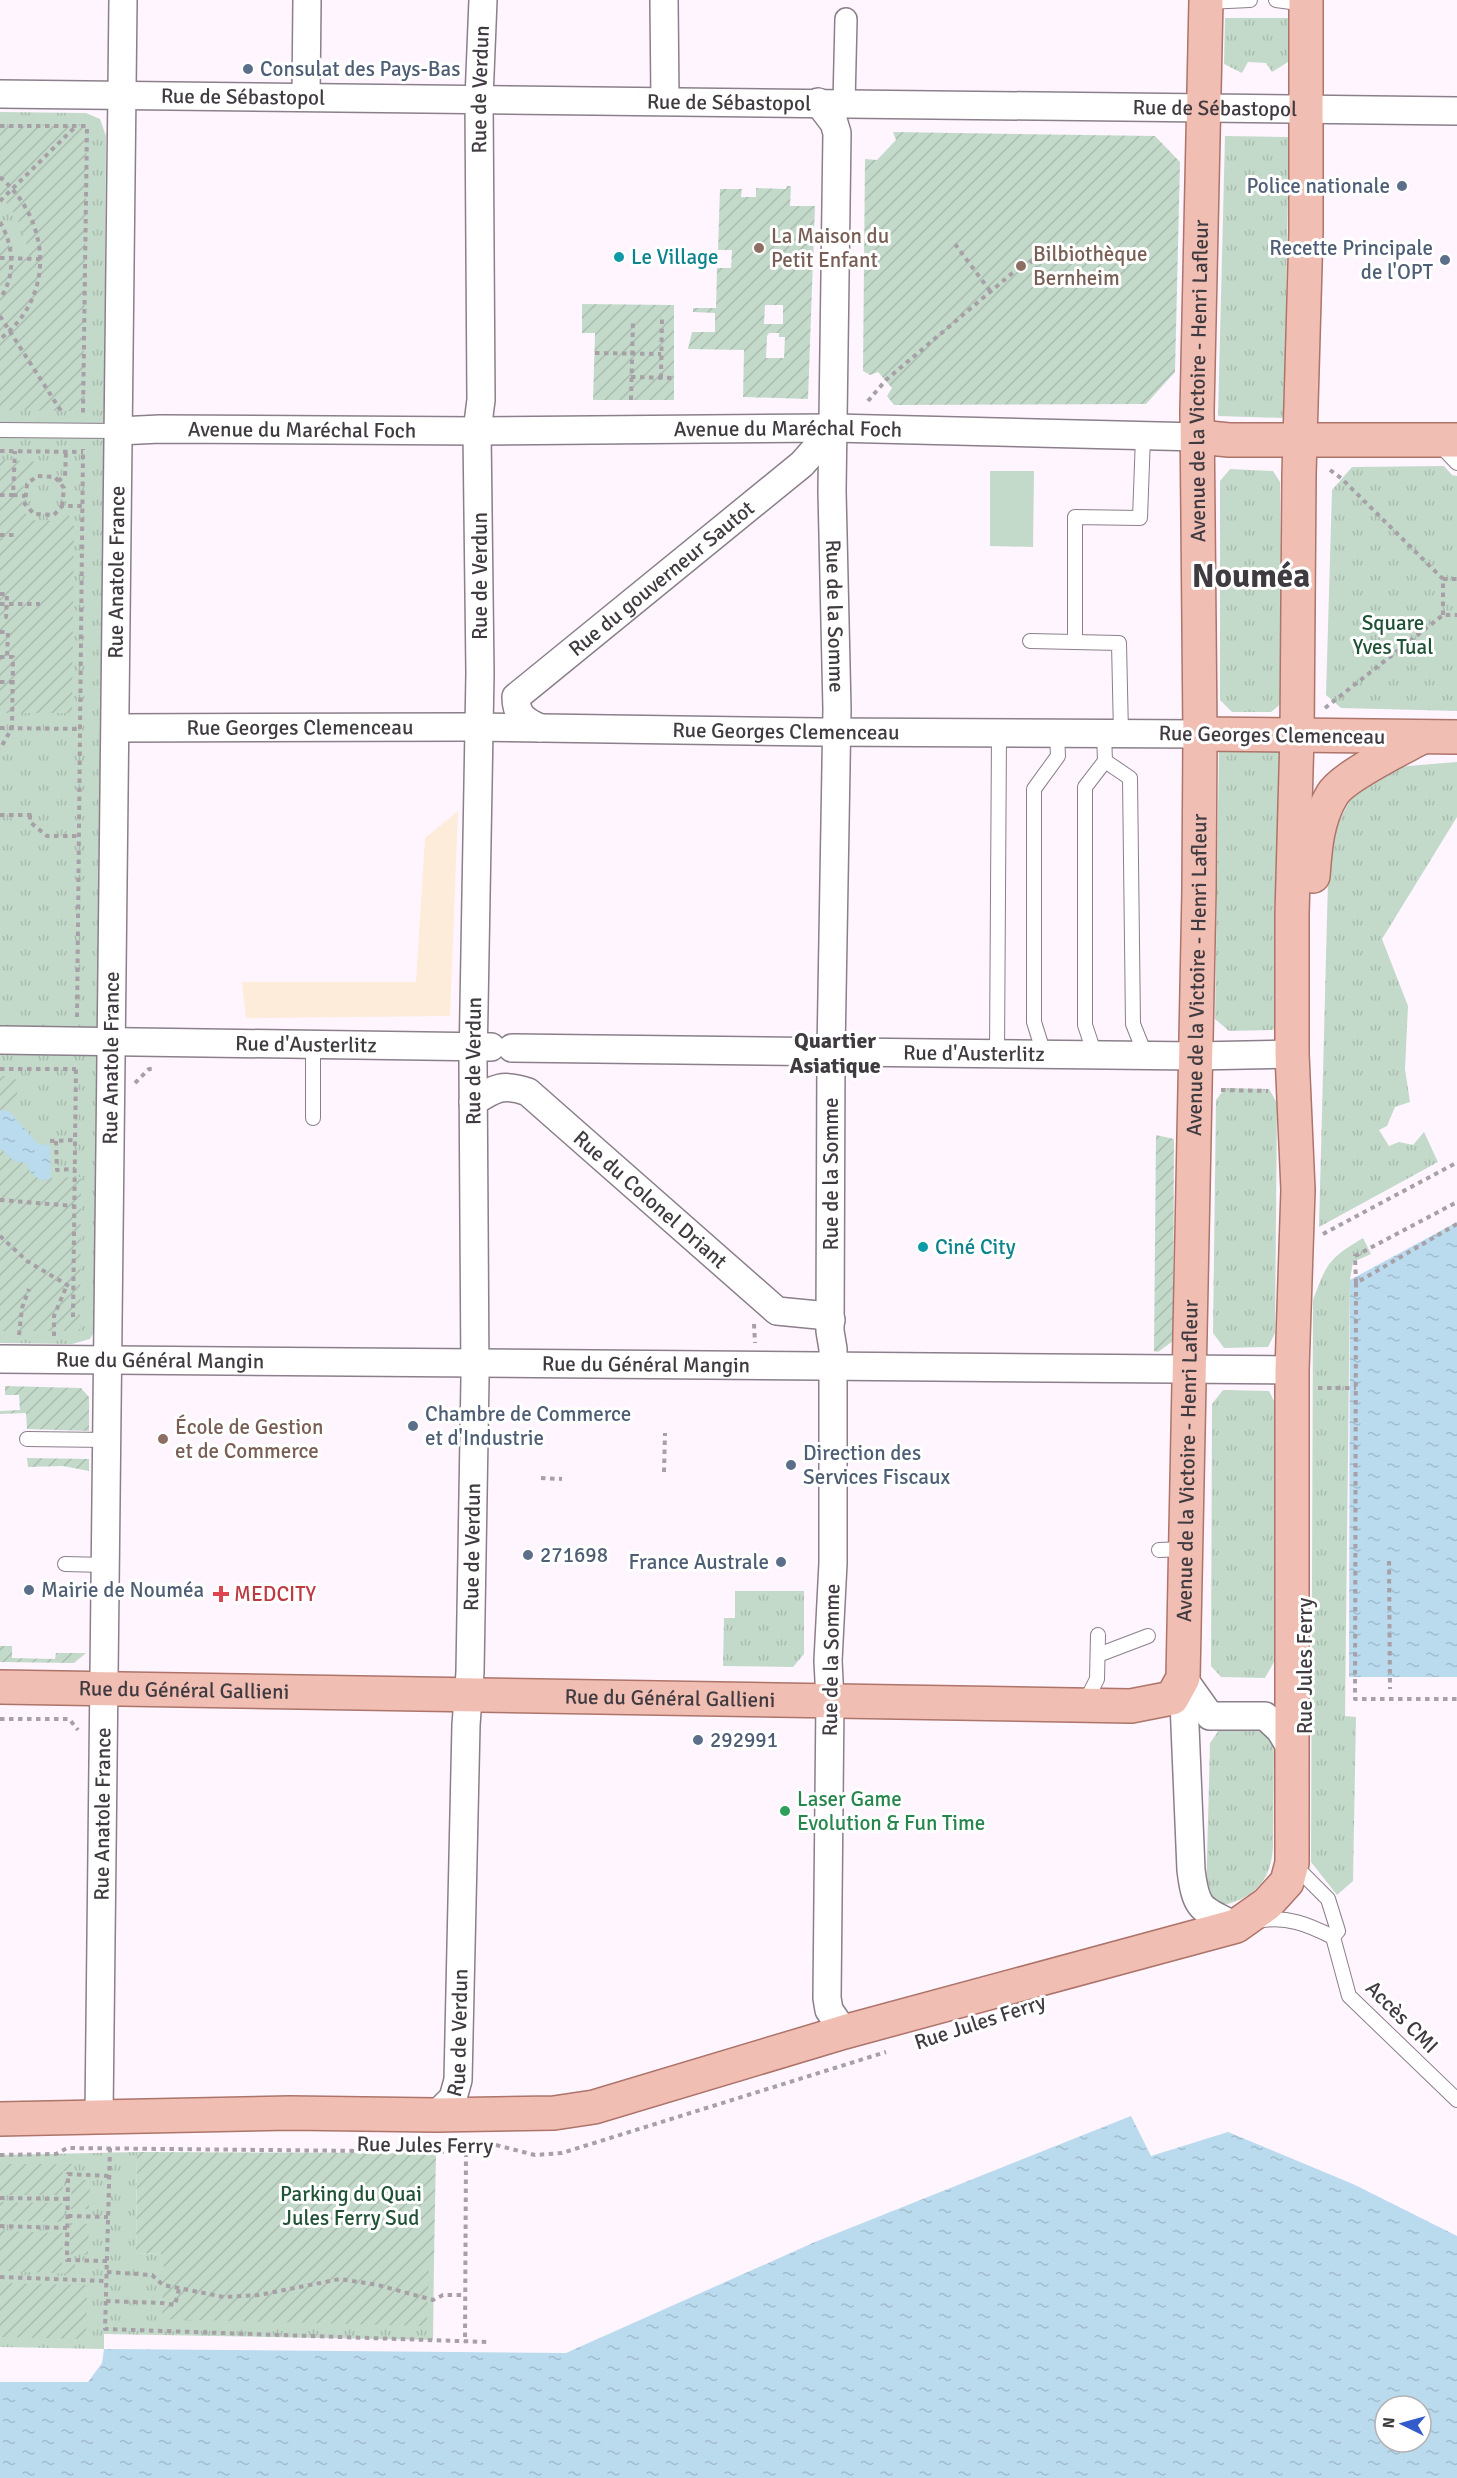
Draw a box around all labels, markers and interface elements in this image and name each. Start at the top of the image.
street label: Rue de Verdun [466,25,495,154]
place label: Consulat des Pays-Bas [260,56,460,82]
marker: Consulat des Pays-Bas [241,62,255,76]
street label: Rue de Sébastopol [161,83,325,111]
street label: Rue de Sébastopol [647,89,811,116]
street label: Rue de Sébastopol [1133,94,1297,122]
place label: Police nationale [1247,173,1390,199]
marker: Police nationale [1395,179,1409,193]
street label: Avenue de la Victoire - Henri Lafleur [1184,219,1214,542]
place label: La Maison du Petit Enfant [771,223,889,273]
place label: Recette Principale de l'OPT [1269,235,1434,285]
marker: La Maison du Petit Enfant [752,241,766,255]
place label: Bilbiothèque Bernheim [1033,241,1147,291]
place label: Le Village [631,244,719,270]
marker: Le Village [612,250,626,264]
marker: Recette Principale de l'OPT [1438,253,1452,267]
marker: Bilbiothèque Bernheim [1014,259,1028,273]
street label: Avenue du Maréchal Foch [674,415,902,443]
street label: Avenue du Maréchal Foch [188,416,416,444]
street label: Rue Anatole France [103,485,130,659]
street label: Rue du gouverneur Sautot [563,495,760,662]
street label: Rue de Verdun [467,512,493,640]
street label: Rue de la Somme [820,539,850,693]
district label: Nouméa [1192,556,1310,597]
park label: Square Yves Tual [1353,610,1433,660]
street label: Rue Georges Clemenceau [186,714,414,741]
street label: Rue Georges Clemenceau [672,717,900,745]
street label: Rue Georges Clemenceau [1158,720,1386,750]
street label: Avenue de la Victoire - Henri Lafleur [1181,813,1212,1136]
street label: Rue Anatole France [97,971,125,1145]
street label: Rue de Verdun [460,997,487,1125]
district label: Quartier Asiatique [789,1027,881,1079]
street label: Rue d'Austerlitz [235,1030,377,1058]
street label: Rue d'Austerlitz [903,1040,1045,1067]
street label: Rue de la Somme [818,1097,844,1251]
street label: Rue du Colonel Driant [568,1125,733,1274]
place label: Ciné City [935,1234,1016,1260]
marker: Ciné City [916,1240,930,1254]
street label: Avenue de la Victoire - Henri Lafleur [1171,1299,1204,1622]
street label: Rue du Général Mangin [56,1346,264,1374]
street label: Rue du Général Mangin [542,1351,750,1378]
place label: Chambre de Commerce et d'Industrie [425,1401,631,1451]
place label: École de Gestion et de Commerce [175,1414,323,1464]
marker: Chambre de Commerce et d'Industrie [406,1419,420,1433]
marker: École de Gestion et de Commerce [156,1432,170,1446]
place label: Direction des Services Fiscaux [803,1440,950,1490]
marker: Direction des Services Fiscaux [784,1458,798,1472]
street label: Rue de Verdun [458,1483,486,1611]
place label: 271698 [540,1542,608,1568]
marker: 271698 [521,1548,535,1562]
place label: France Australe [629,1549,769,1575]
marker: France Australe [774,1555,788,1569]
place label: Mairie de Nouméa [41,1577,204,1603]
place label: MEDCITY [234,1581,317,1607]
marker: Mairie de Nouméa [22,1583,36,1597]
street label: Rue de la Somme [817,1583,845,1737]
marker: MEDCITY [212,1585,230,1603]
street label: Rue Jules Ferry [1292,1598,1318,1734]
street label: Rue du Général Gallieni [78,1675,289,1705]
street label: Rue du Général Gallieni [564,1683,775,1713]
street label: Rue Anatole France [88,1727,116,1901]
place label: 292991 [710,1727,778,1753]
marker: 292991 [691,1733,705,1747]
place label: Laser Game Evolution & Fun Time [797,1786,985,1836]
marker: Laser Game Evolution & Fun Time [778,1804,792,1818]
street label: Rue de Verdun [441,1968,474,2100]
street label: Accès CMI [1360,1975,1444,2059]
street label: Rue Jules Ferry [911,1988,1049,2055]
street label: Rue Jules Ferry [356,2131,494,2159]
park label: Parking du Quai Jules Ferry Sud [280,2181,422,2231]
north arrow [1373,2394,1433,2454]
text: N [1379,2416,1400,2429]

